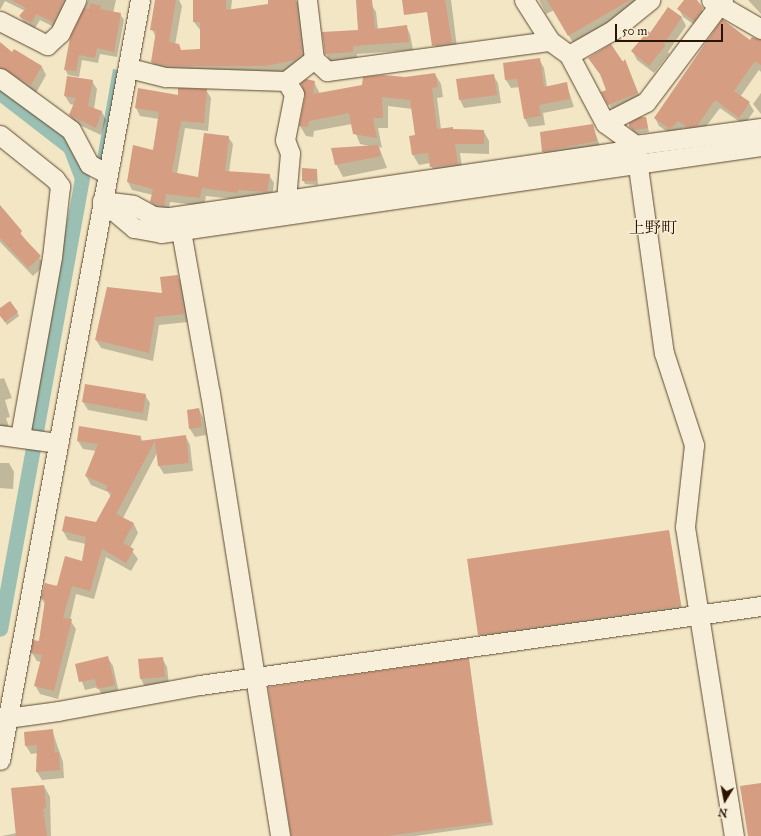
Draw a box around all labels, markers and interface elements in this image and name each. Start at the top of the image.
scale bar [617,16,725,42]
text: 50 m [622,24,647,38]
district label: 上野町 [629,218,677,238]
north arrow [705,780,745,820]
text: N [717,805,729,820]

